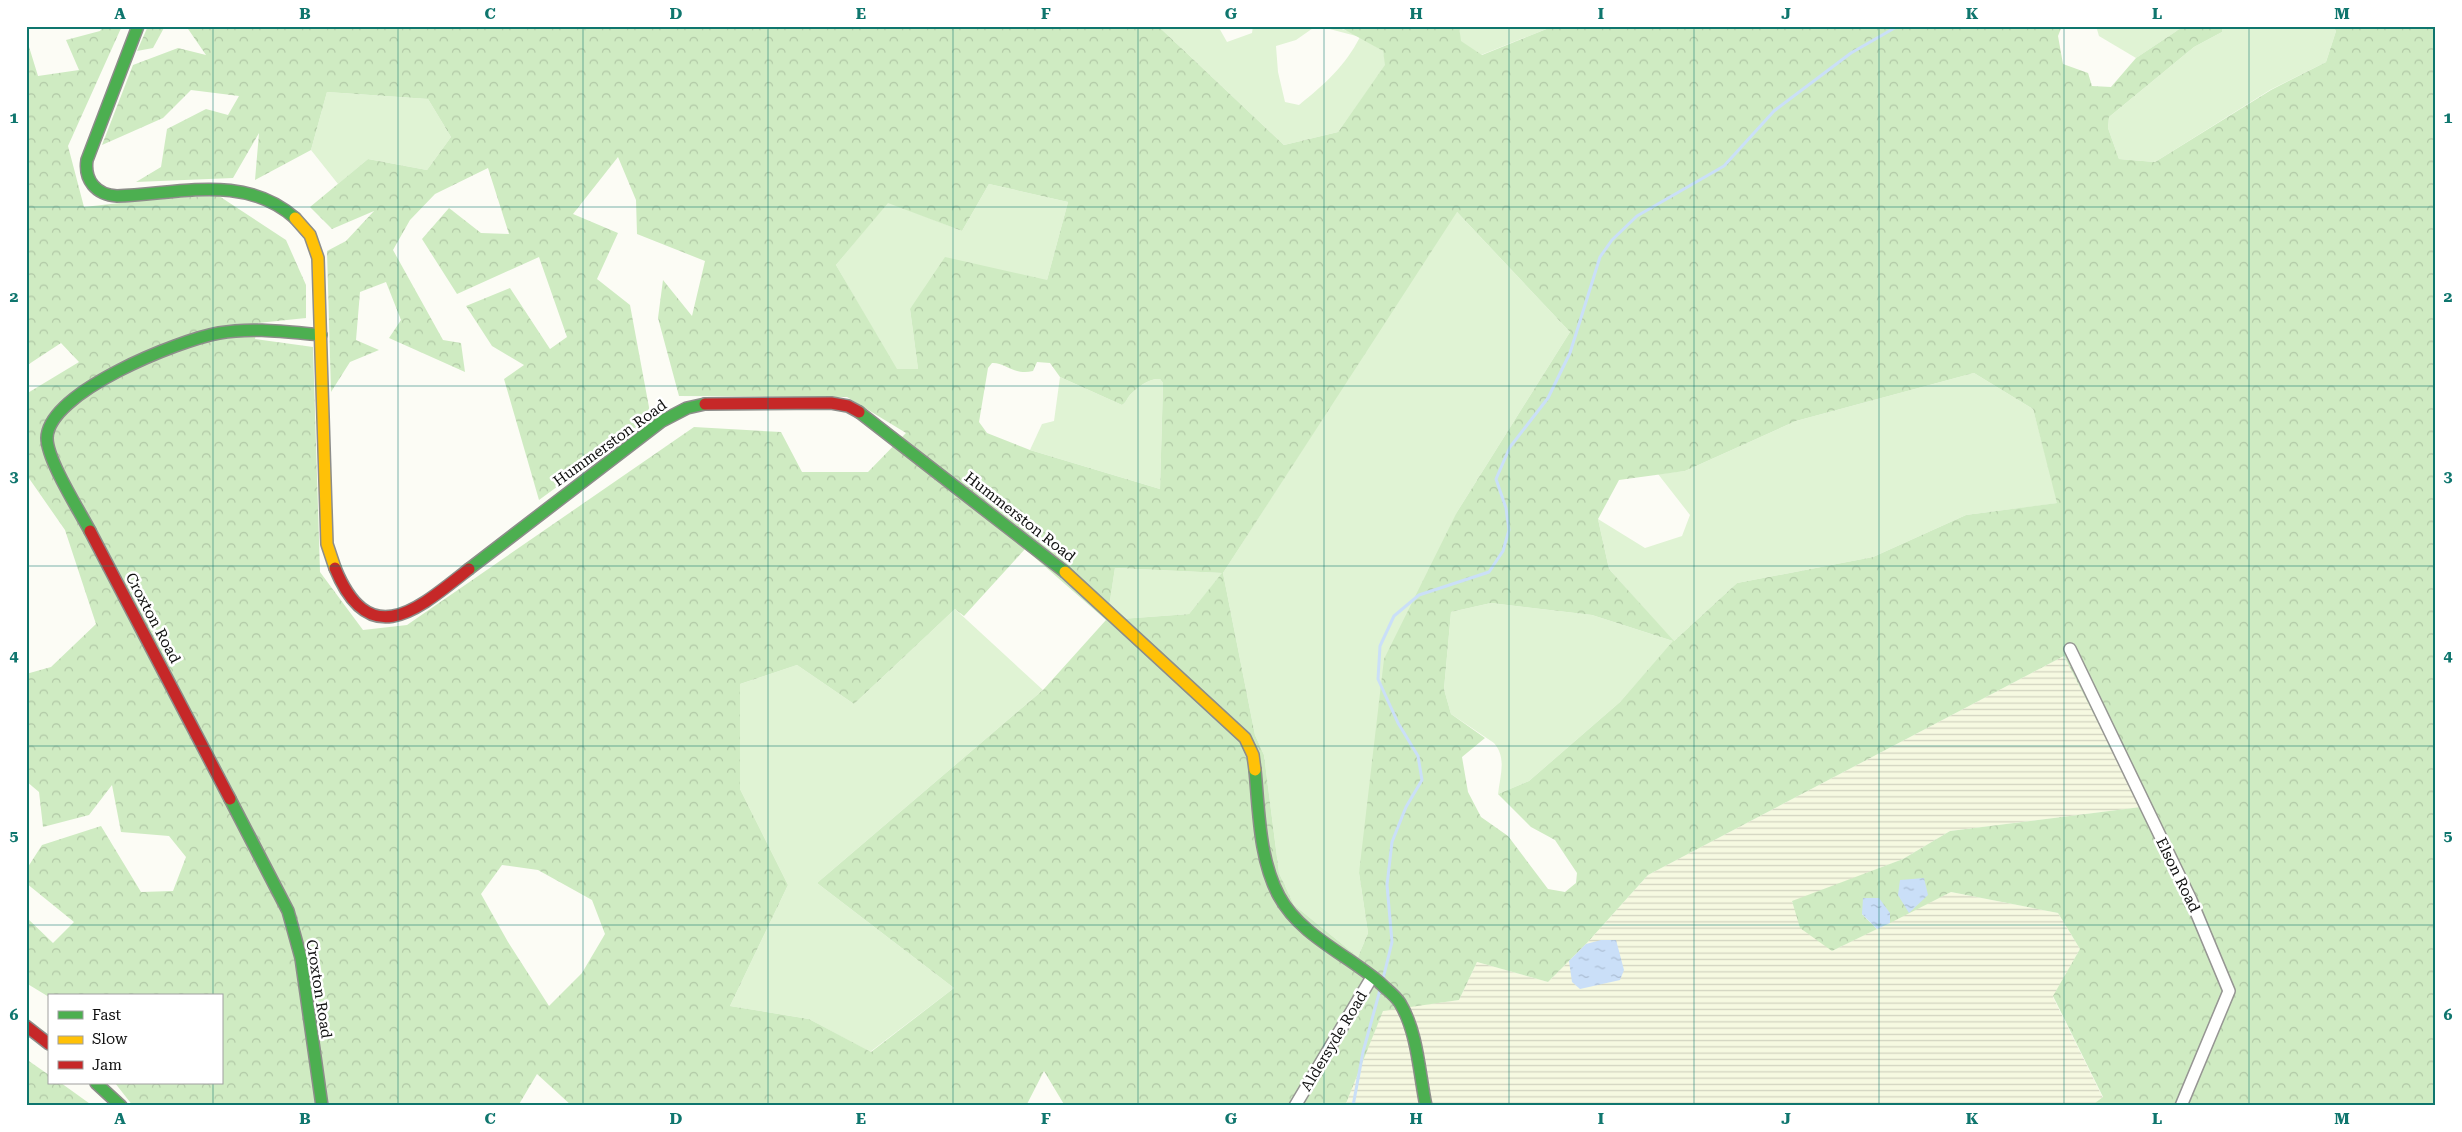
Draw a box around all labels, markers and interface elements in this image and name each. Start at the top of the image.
text: A [114,4,126,23]
text: B [299,4,311,23]
text: C [484,4,496,23]
text: D [670,4,683,23]
text: E [856,4,866,23]
text: F [1041,4,1051,23]
text: G [1225,4,1238,23]
text: H [1409,4,1423,23]
text: I [1598,4,1604,23]
text: J [1781,4,1791,23]
text: K [1966,4,1979,23]
text: L [2152,4,2162,23]
text: M [2334,4,2350,23]
text: 1 [10,108,19,127]
text: 1 [2444,108,2453,127]
text: 2 [10,287,19,306]
text: 2 [2444,287,2453,306]
street label: Hummerston Road [550,396,670,490]
text: 3 [10,467,19,486]
text: 3 [2444,467,2453,486]
street label: Hummerston Road [961,468,1079,566]
street label: Croxton Road [122,570,185,667]
text: 4 [10,646,19,665]
text: 4 [2444,646,2453,665]
text: 5 [10,826,19,845]
text: 5 [2444,826,2453,845]
street label: Elson Road [2152,835,2204,916]
street label: Croxton Road [302,938,336,1040]
street label: Aldersyde Road [1297,987,1371,1094]
legend [48,994,222,1084]
text: 6 [10,1005,19,1024]
text: 6 [2444,1005,2453,1024]
text: Fast [92,1006,122,1024]
text: Slow [92,1030,128,1048]
text: Jam [92,1056,122,1074]
text: A [114,1109,126,1128]
text: B [299,1109,311,1128]
text: C [484,1109,496,1128]
text: D [670,1109,683,1128]
text: E [856,1109,866,1128]
text: F [1041,1109,1051,1128]
text: G [1225,1109,1238,1128]
text: H [1409,1109,1423,1128]
text: I [1598,1109,1604,1128]
text: J [1781,1109,1791,1128]
text: K [1966,1109,1979,1128]
text: L [2152,1109,2162,1128]
text: M [2334,1109,2350,1128]

